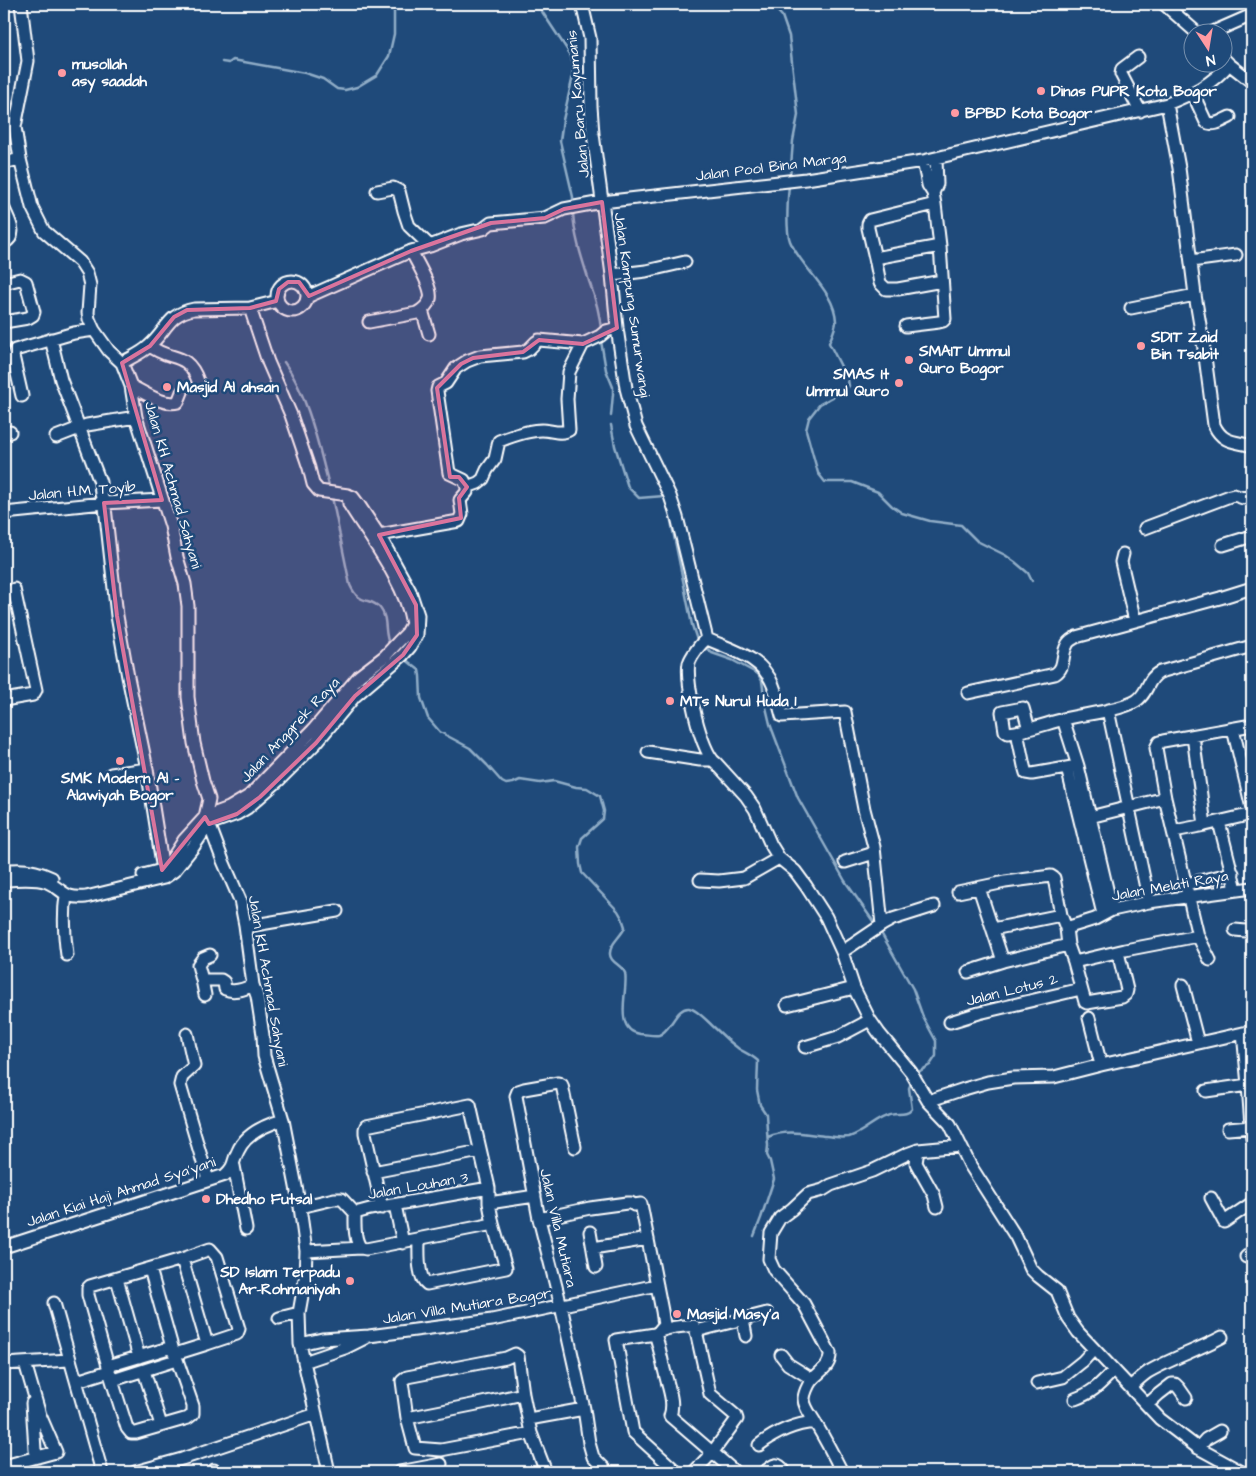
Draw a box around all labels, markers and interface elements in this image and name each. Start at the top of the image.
north arrow [1184,22,1234,72]
street label: Jalan Baru Kayumanis [561,29,596,179]
text: N [1204,49,1217,70]
place label: musollah asy saadah [71,54,148,93]
marker: musollah asy saadah [56,67,68,79]
place label: Dinas PUPR Kota Bogor [1051,81,1217,104]
marker: Dinas PUPR Kota Bogor [1035,85,1047,97]
place label: BPBD Kota Bogor [965,103,1093,126]
marker: BPBD Kota Bogor [949,107,961,119]
street label: Jalan Pool Bina Marga [694,147,848,188]
street label: Jalan Kampung Sumurwangi [608,211,655,400]
place label: SDIT Zaid Bin Tsabit [1150,327,1220,365]
marker: SDIT Zaid Bin Tsabit [1135,340,1147,352]
place label: SMAIT Ummul Quro Bogor [918,341,1011,381]
marker: SMAIT Ummul Quro Bogor [903,354,915,366]
place label: SMAS It Ummul Quro [806,364,890,402]
place label: Masjid Al ahsan [177,377,279,398]
marker: SMAS It Ummul Quro [893,377,905,389]
marker: Masjid Al ahsan [161,381,173,393]
street label: Jalan KH Achmad Sahyani [138,399,207,572]
street label: Jalan H.M. Toyib [28,476,137,507]
street label: Jalan Anggrek Raya [235,672,346,788]
place label: MTs Nurul Huda 1 [680,691,797,712]
marker: MTs Nurul Huda 1 [664,695,676,707]
marker: SMK Modern Al - Alawiyah Bogor [114,755,126,767]
place label: SMK Modern Al - Alawiyah Bogor [60,768,179,808]
street label: Jalan Melati Raya [1110,865,1231,908]
street label: Jalan KH Achmad Sahyani [242,894,293,1069]
street label: Jalan Lotus 2 [964,968,1060,1012]
street label: Jalan Kiai Haji Ahmad Sya'yani [24,1151,219,1233]
street label: Jalan Louhan 3 [366,1167,470,1205]
street label: Jalan Villa Mutiara [534,1167,582,1290]
place label: Dhedho Futsal [216,1189,313,1210]
marker: Dhedho Futsal [200,1193,212,1205]
place label: SD Islam Terpadu Ar-Rohmaniyah [219,1262,341,1301]
marker: SD Islam Terpadu Ar-Rohmaniyah [344,1275,356,1287]
street label: Jalan Villa Mutiara Bogor [381,1282,553,1331]
place label: Masjid Masy'a [687,1304,779,1326]
marker: Masjid Masy'a [671,1308,683,1320]

